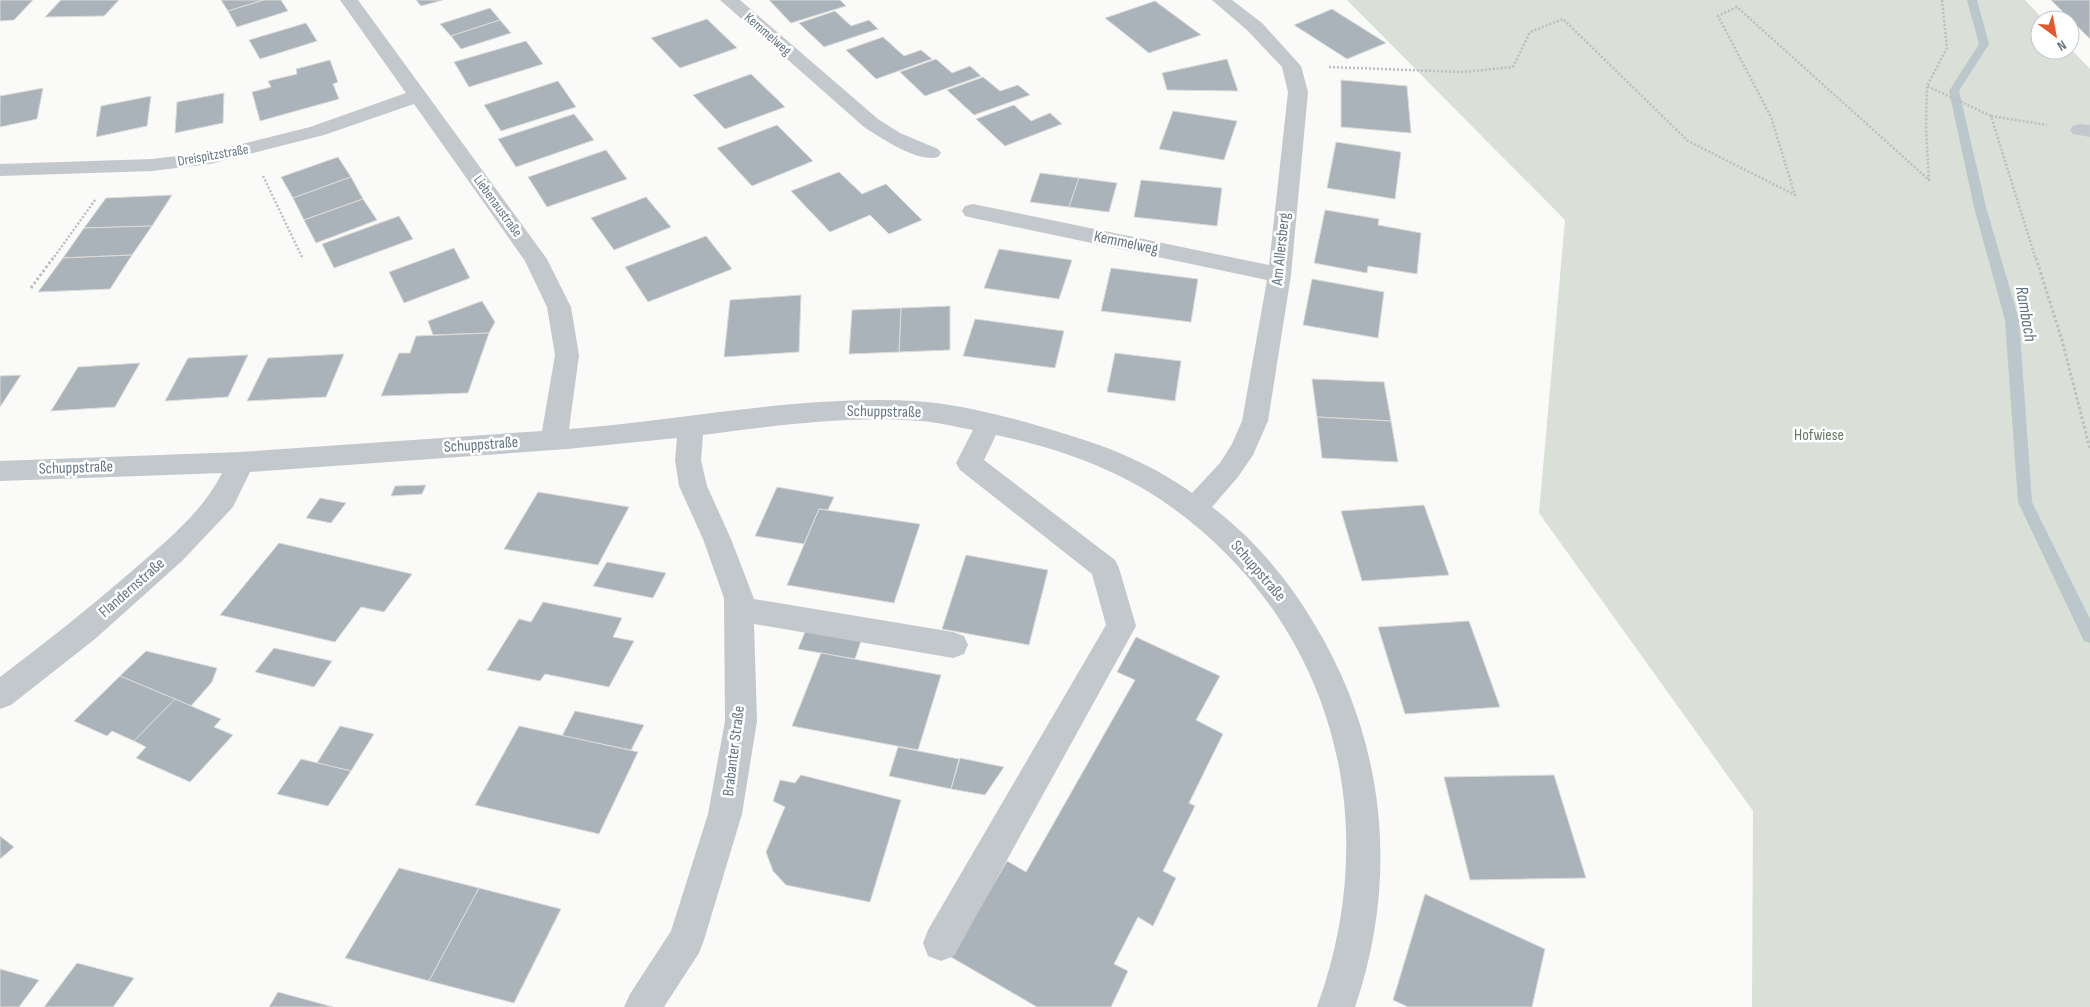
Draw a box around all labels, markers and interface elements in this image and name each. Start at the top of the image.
street label: Kemmelweg [741,9,795,59]
north arrow [2030,10,2080,60]
text: N [2054,36,2069,55]
street label: Dreispitzstraße [176,140,250,170]
street label: Liebenaustraße [470,172,526,240]
street label: Am Allersberg [1268,212,1294,287]
street label: Kemmelweg [1092,227,1160,259]
water label: Rambach [2011,285,2041,344]
street label: Schuppstraße [847,402,921,422]
park label: Hofwiese [1794,426,1844,445]
street label: Schuppstraße [443,433,519,457]
street label: Schuppstraße [39,457,113,479]
street label: Schuppstraße [1226,537,1290,605]
street label: Flandernstraße [95,554,169,622]
street label: Brabanter Straße [719,705,749,797]

